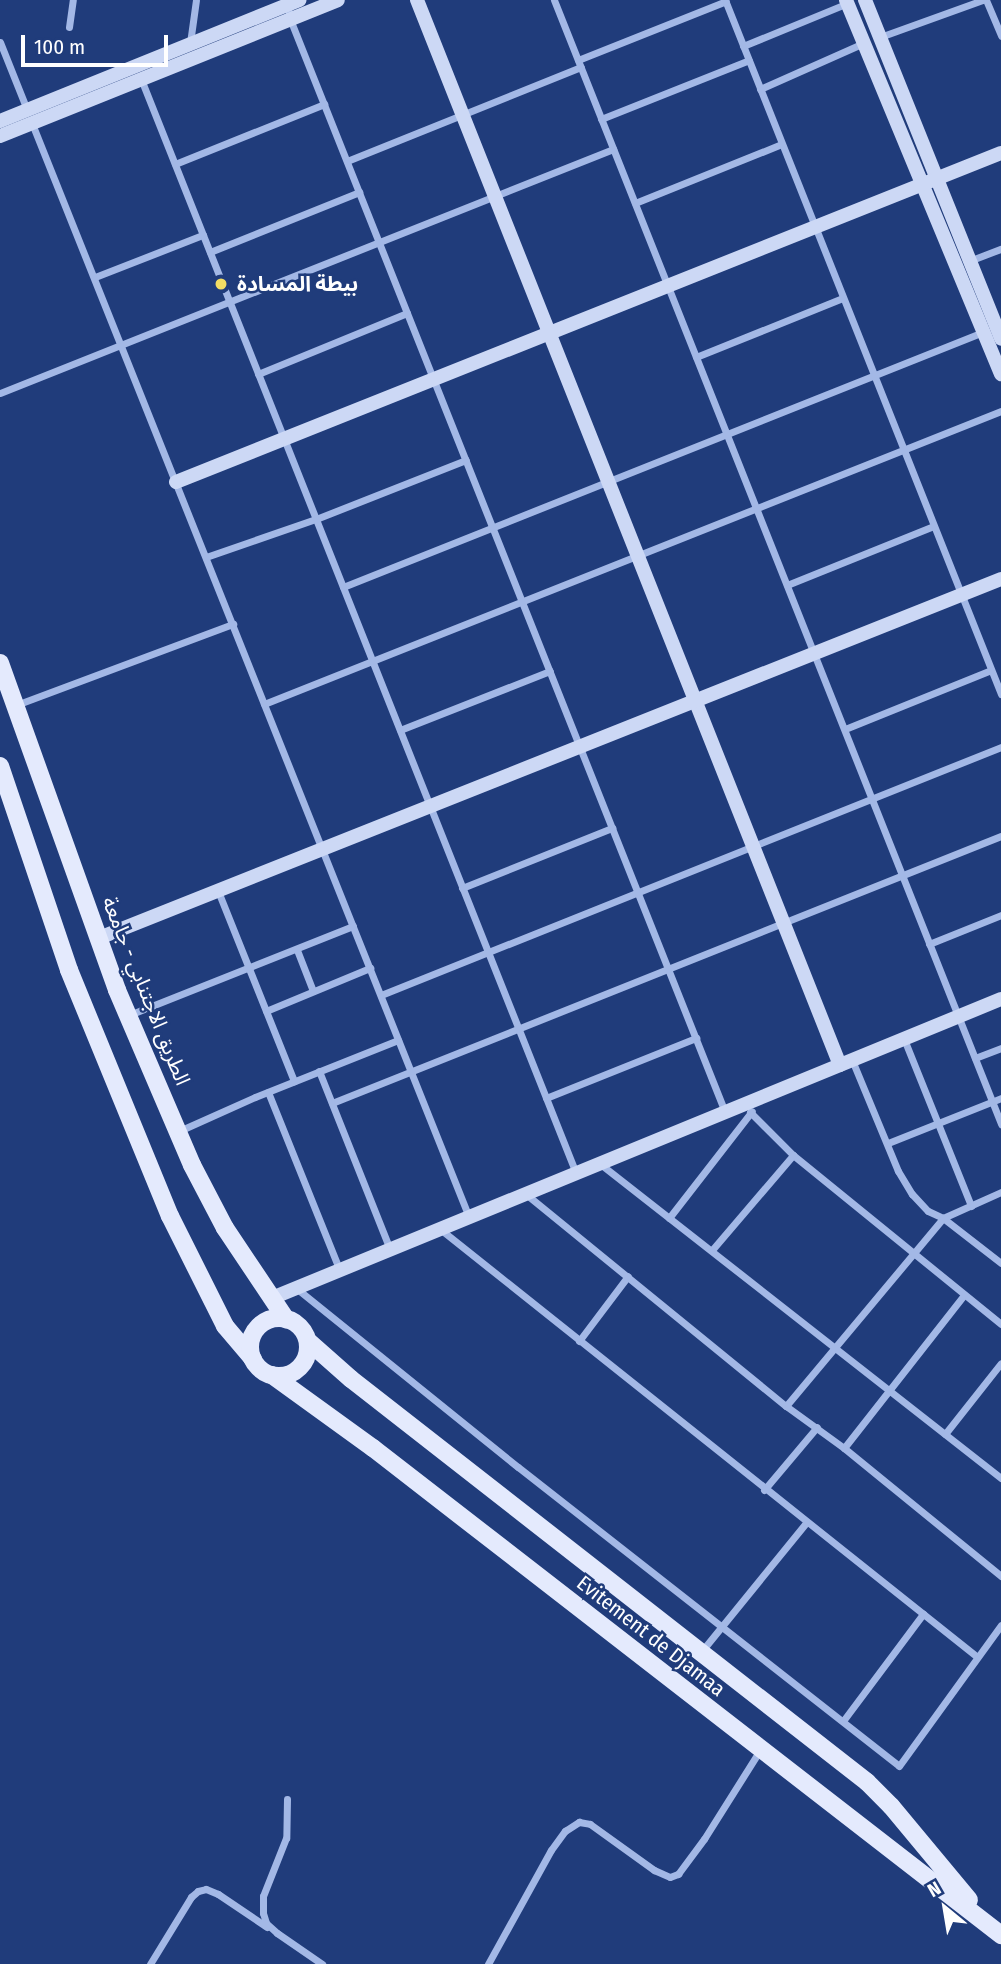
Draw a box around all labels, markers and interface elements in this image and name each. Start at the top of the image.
scale bar [24,21,172,65]
text: 100 m [34,34,85,60]
place label: بيطة المسادة [237,271,358,297]
marker: بيطة المسادة [211,274,231,294]
street label: الطريق الاجتنابي - جامعة [97,893,195,1089]
street label: Evitement de Djamaa [572,1570,730,1702]
north arrow [910,1873,980,1943]
text: N [924,1877,945,1902]

